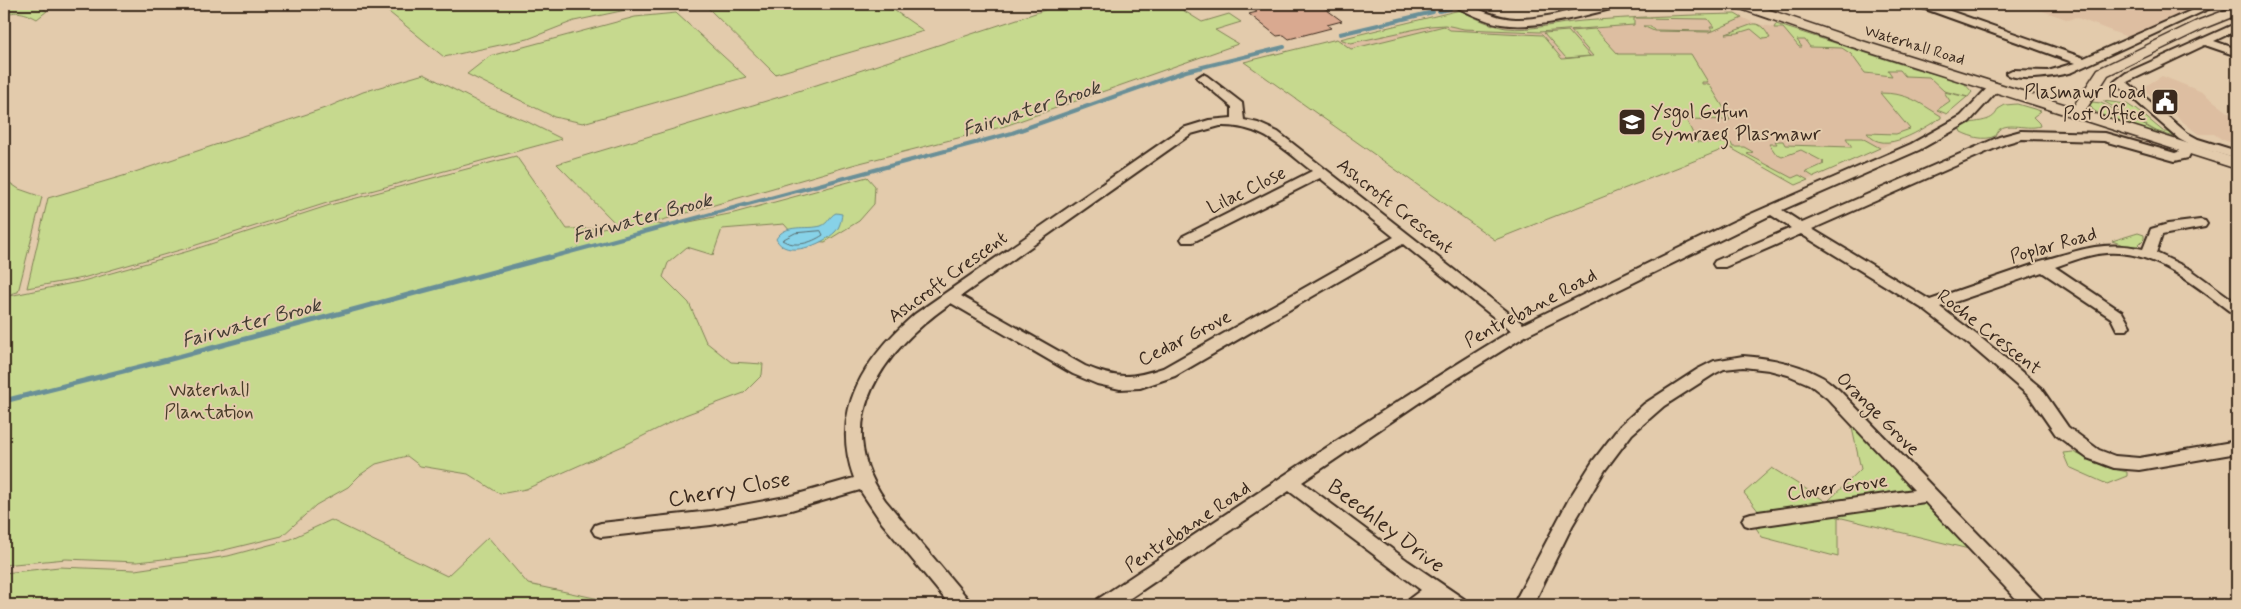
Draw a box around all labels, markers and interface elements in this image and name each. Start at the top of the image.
street label: Waterhall Road [1862,20,1967,71]
water label: Fairwater Brook [959,74,1106,144]
place label: Plasmawr Road Post Office [2024,80,2146,127]
public building icon: Plasmawr Road Post Office [2150,87,2180,117]
place label: Ysgol Gyfun Gymraeg Plasmawr [1651,100,1821,150]
school or university icon: Ysgol Gyfun Gymraeg Plasmawr [1617,107,1647,137]
street label: Ashcroft Crescent [1331,153,1459,260]
street label: Lilac Close [1203,161,1290,220]
water label: Fairwater Brook [570,186,717,250]
street label: Poplar Road [2007,221,2100,270]
street label: Ashcroft Crescent [883,225,1013,329]
street label: Pentrebane Road [1460,263,1601,354]
street label: Roche Crescent [1932,284,2046,381]
water label: Fairwater Brook [179,291,326,355]
street label: Cedar Grove [1134,304,1235,372]
street label: Orange Grove [1829,367,1925,463]
park label: Waterhall Plantation [164,378,254,425]
street label: Cherry Close [666,465,793,514]
street label: Clover Grove [1785,468,1889,507]
street label: Beechley Drive [1321,473,1450,580]
street label: Pentrebane Road [1120,476,1256,579]

